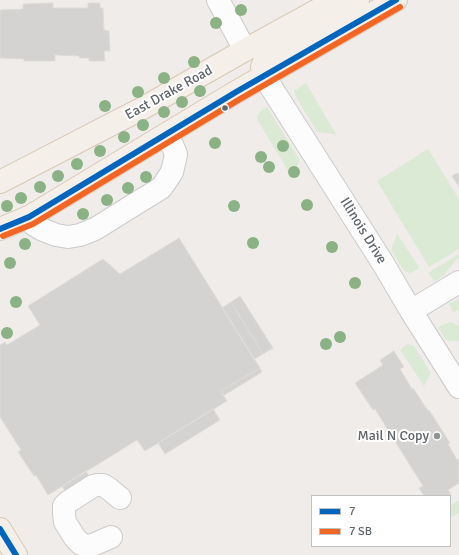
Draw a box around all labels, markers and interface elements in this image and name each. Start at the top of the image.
street label: East Drake Road [122,62,216,124]
unlabelled marker [220,103,230,113]
street label: Illinois Drive [336,195,390,267]
place label: Mail N Copy [357,428,429,444]
marker: Mail N Copy [432,431,442,441]
legend [311,495,451,547]
text: 7 [349,504,355,519]
text: 7 SB [349,524,372,539]

